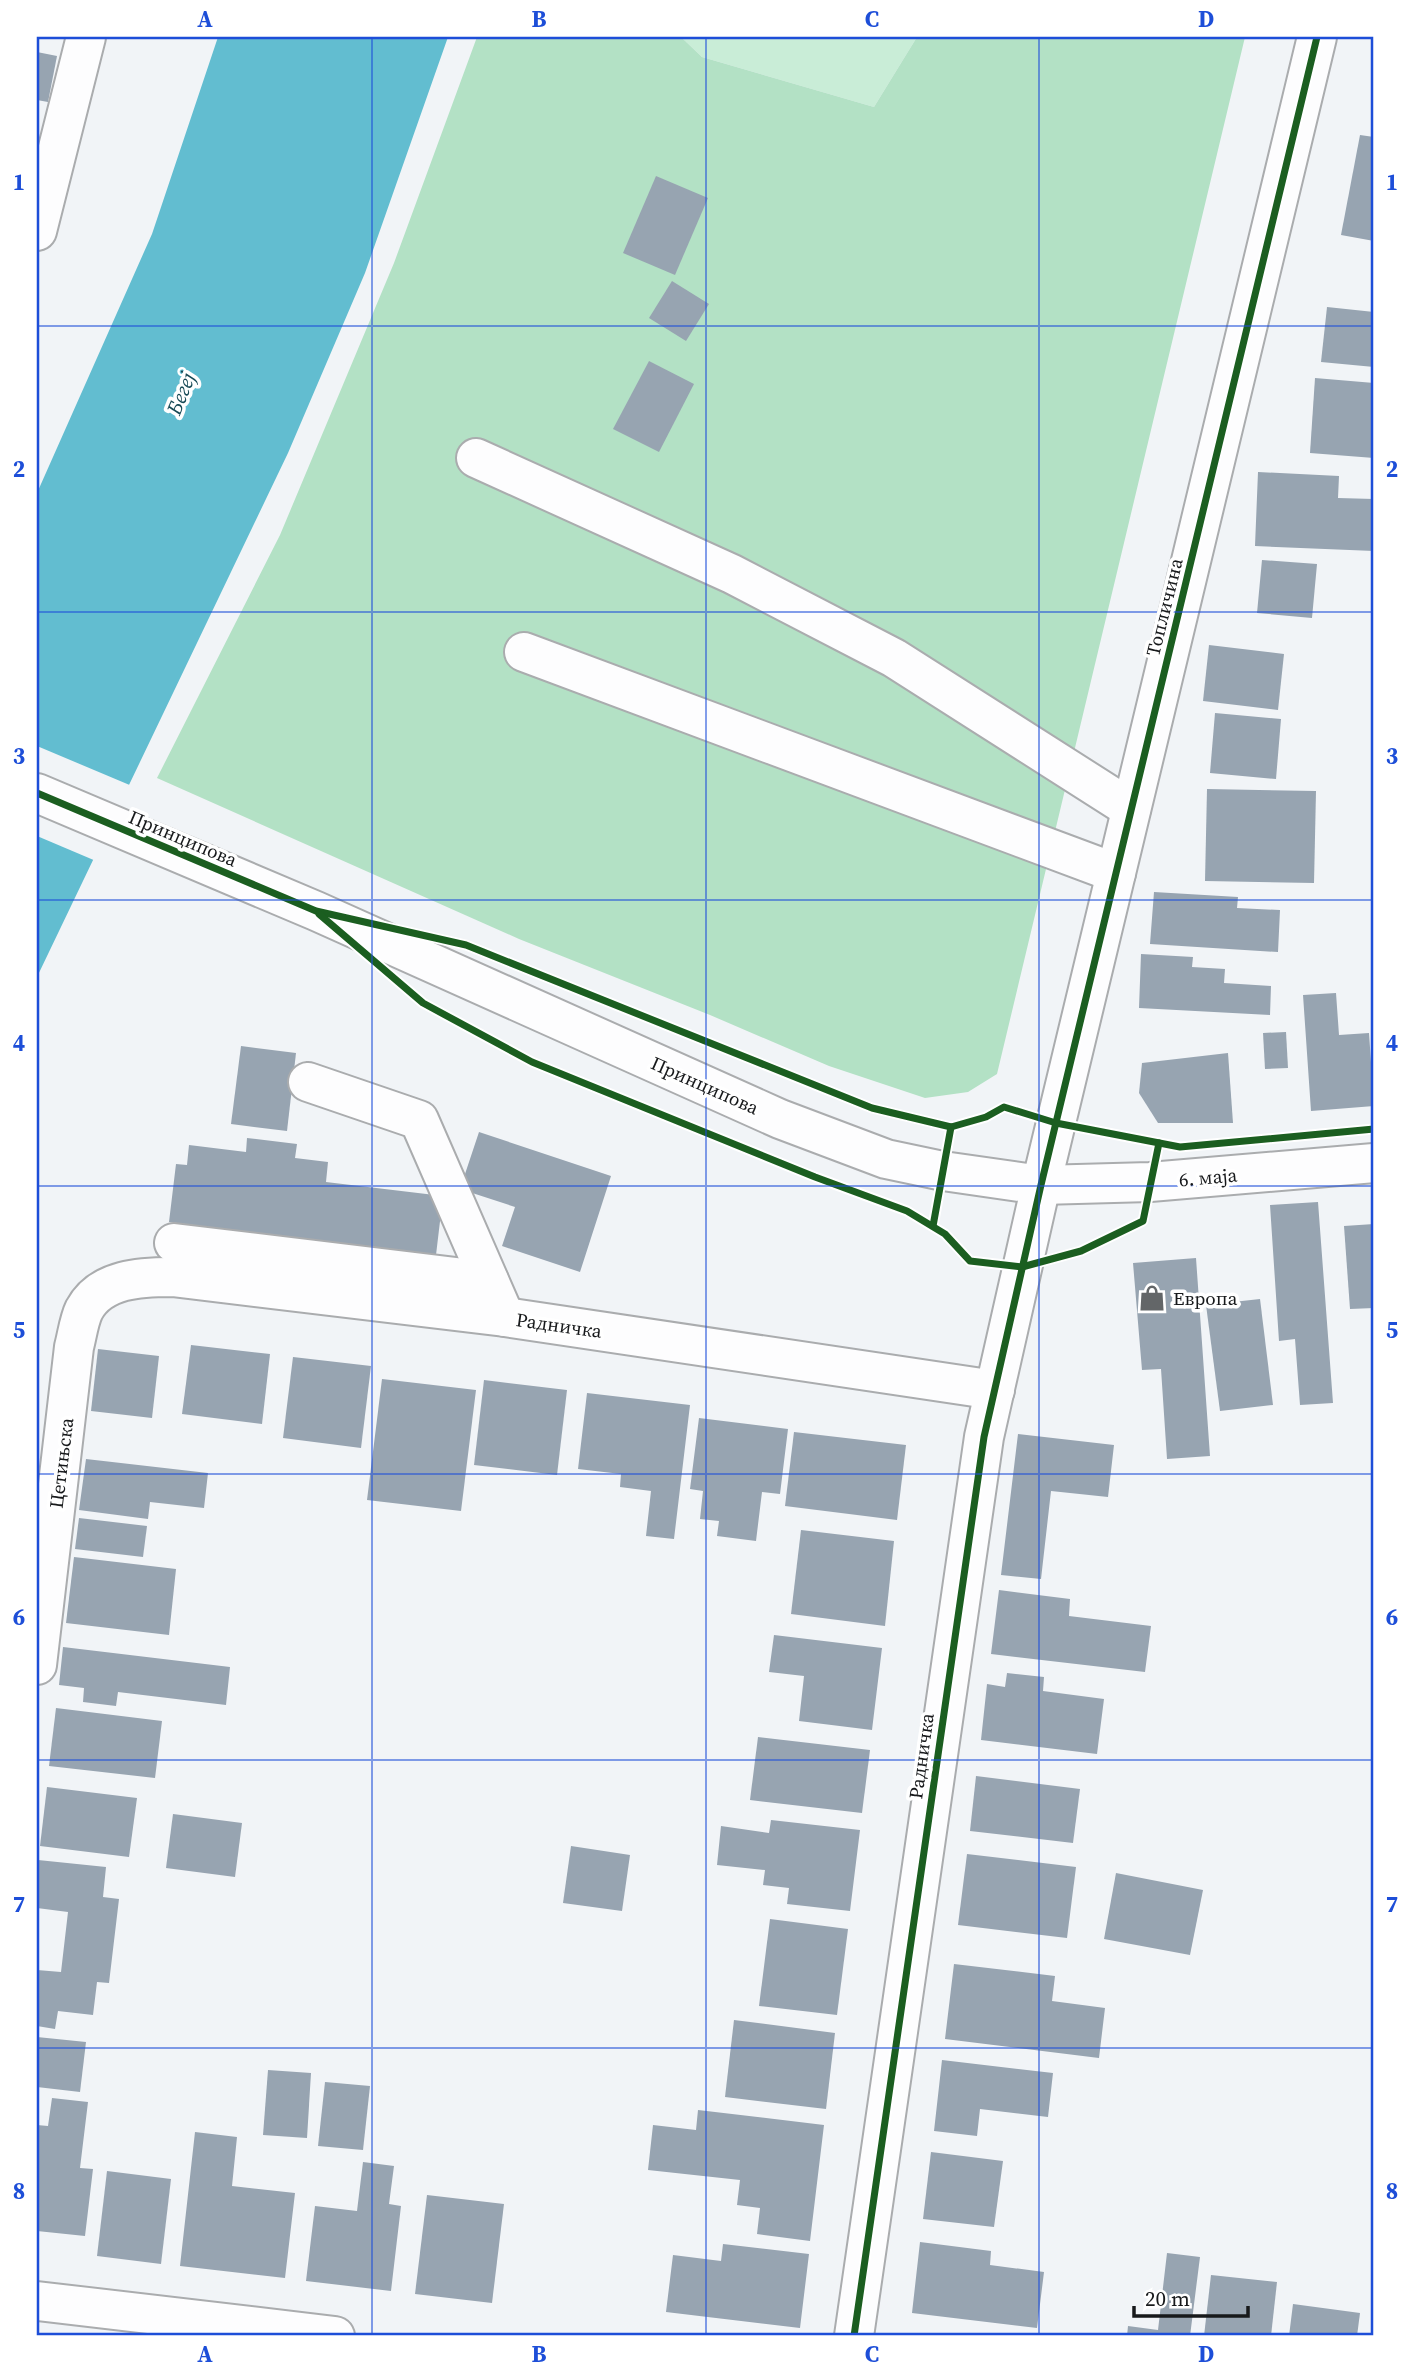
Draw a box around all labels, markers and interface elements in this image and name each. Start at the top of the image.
text: A [197,3,213,35]
text: B [532,3,547,35]
text: C [865,3,879,35]
text: D [1198,3,1214,35]
text: 1 [13,166,25,198]
text: 1 [1386,166,1398,198]
water label: Бегеј [159,368,202,420]
text: 2 [13,453,25,485]
text: 2 [1386,453,1398,485]
street label: Топличина [1139,555,1189,659]
text: 3 [13,740,25,772]
text: 3 [1386,740,1398,772]
street label: Принципова [125,804,241,873]
text: 4 [13,1027,25,1059]
text: 4 [1386,1027,1398,1059]
street label: Принципова [647,1050,763,1120]
street label: 6. маја [1178,1161,1239,1192]
shop icon: Европа [1137,1283,1167,1313]
place label: Европа [1173,1285,1238,1311]
street label: Радничка [514,1306,604,1344]
text: 5 [13,1314,25,1346]
text: 5 [1386,1314,1398,1346]
street label: Цетињска [43,1416,79,1510]
text: 6 [13,1601,25,1633]
text: 6 [1386,1601,1398,1633]
street label: Радничка [902,1711,940,1801]
text: 7 [13,1888,25,1920]
text: 7 [1386,1888,1398,1920]
text: 8 [13,2175,25,2207]
text: 8 [1386,2175,1398,2207]
scale bar [1134,2275,1248,2319]
text: 20 m [1145,2284,1190,2313]
text: A [197,2338,213,2370]
text: B [532,2338,547,2370]
text: C [865,2338,879,2370]
text: D [1198,2338,1214,2370]

